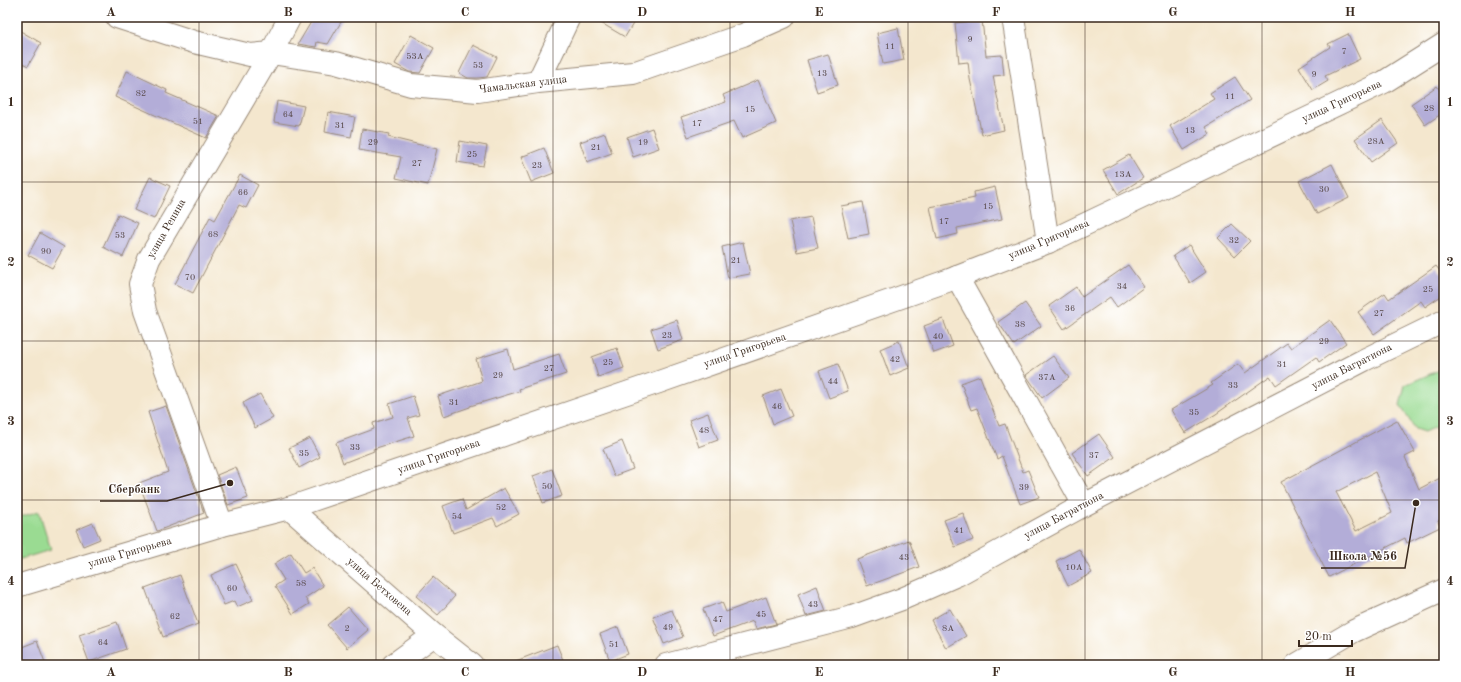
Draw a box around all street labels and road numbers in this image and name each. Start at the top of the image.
street label: Чамальская улица [478,74,568,96]
street label: улица Григорьева [1301,79,1384,125]
street label: улица Репина [146,197,189,261]
street label: улица Григорьева [1007,218,1091,262]
street label: улица Григорьева [702,332,788,370]
street label: улица Багратиона [1310,342,1394,392]
street label: улица Григорьева [396,438,482,476]
street label: улица Багратиона [1022,490,1106,542]
street label: улица Григорьева [87,536,174,570]
street label: улица Бетховена [344,556,414,618]

